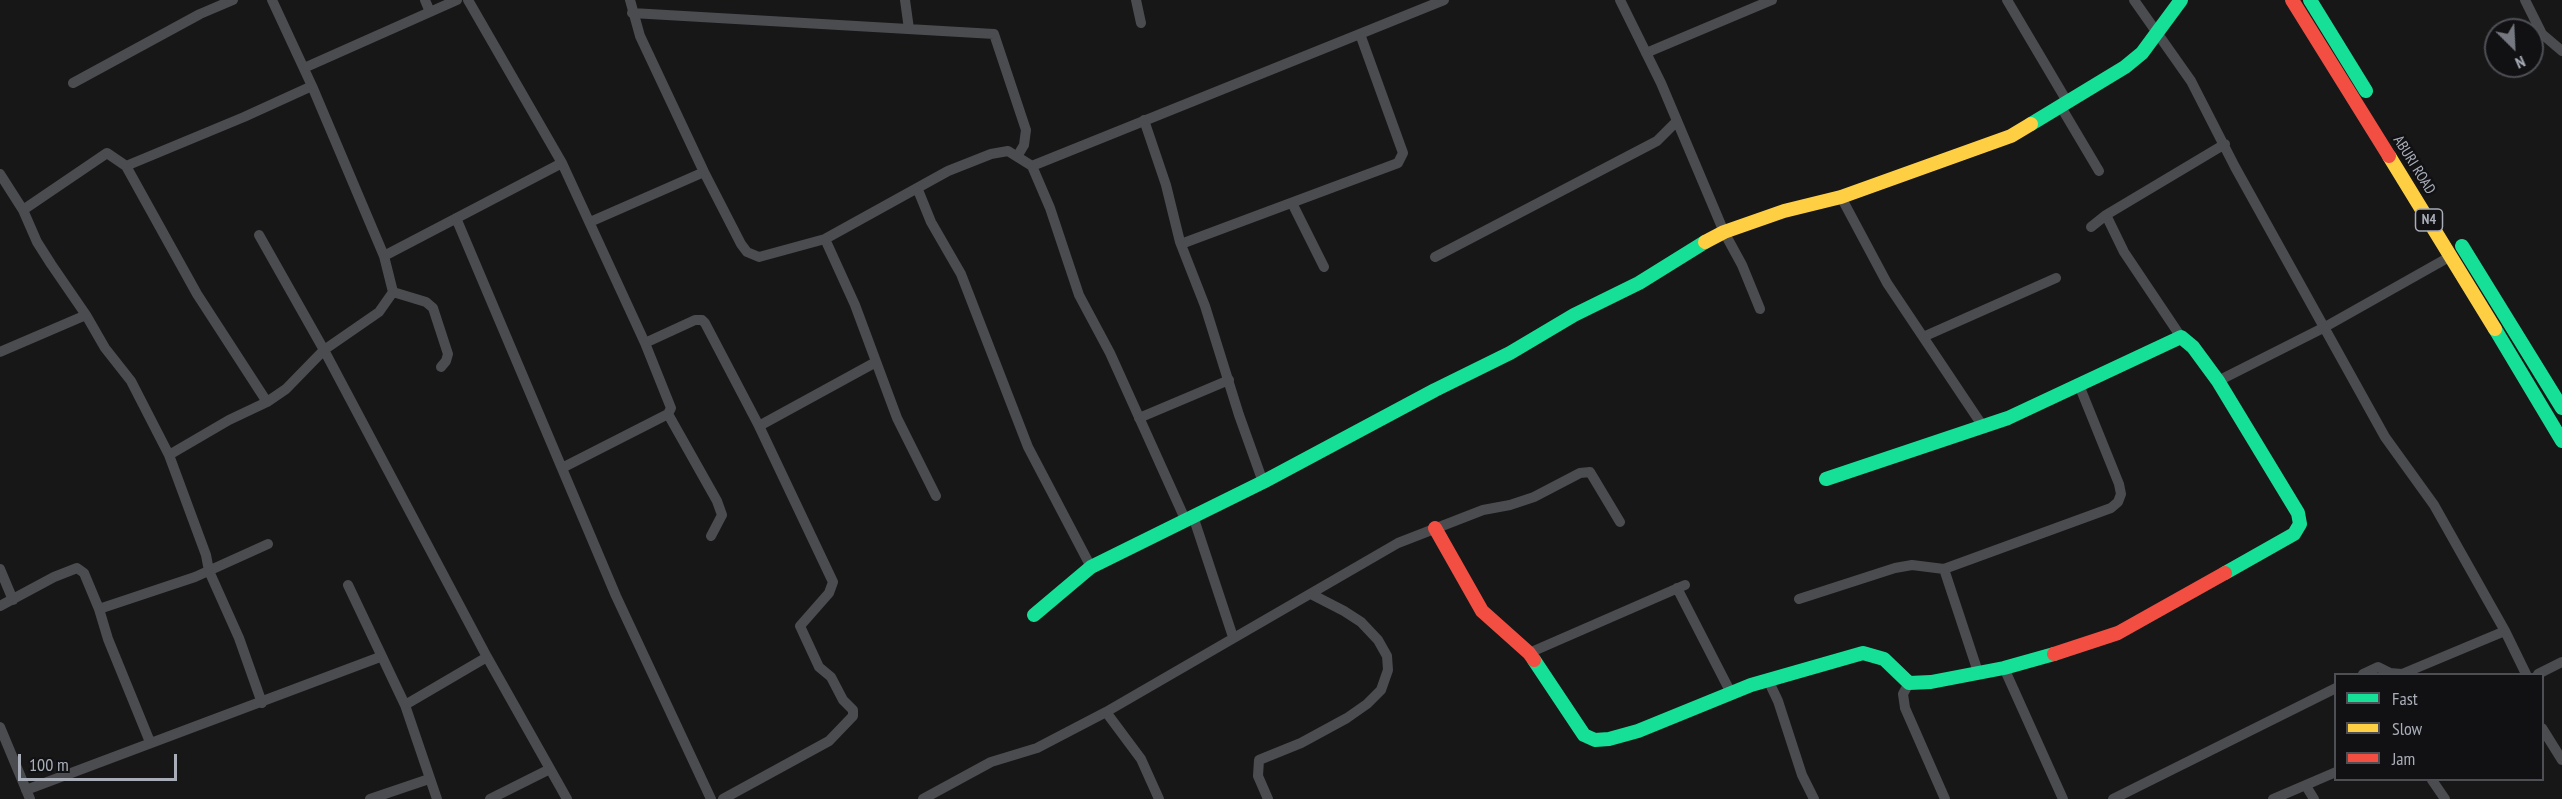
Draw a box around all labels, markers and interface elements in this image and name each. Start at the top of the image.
north arrow [2484,18,2544,78]
text: N [2513,52,2529,74]
street label: ABURI ROAD [2389,132,2439,198]
road number: N4 [2416,209,2442,231]
legend [2334,673,2544,781]
text: Fast [2392,687,2418,710]
text: Slow [2392,717,2422,740]
scale bar [21,742,180,780]
text: Jam [2392,747,2415,770]
text: 100 m [29,753,69,776]

